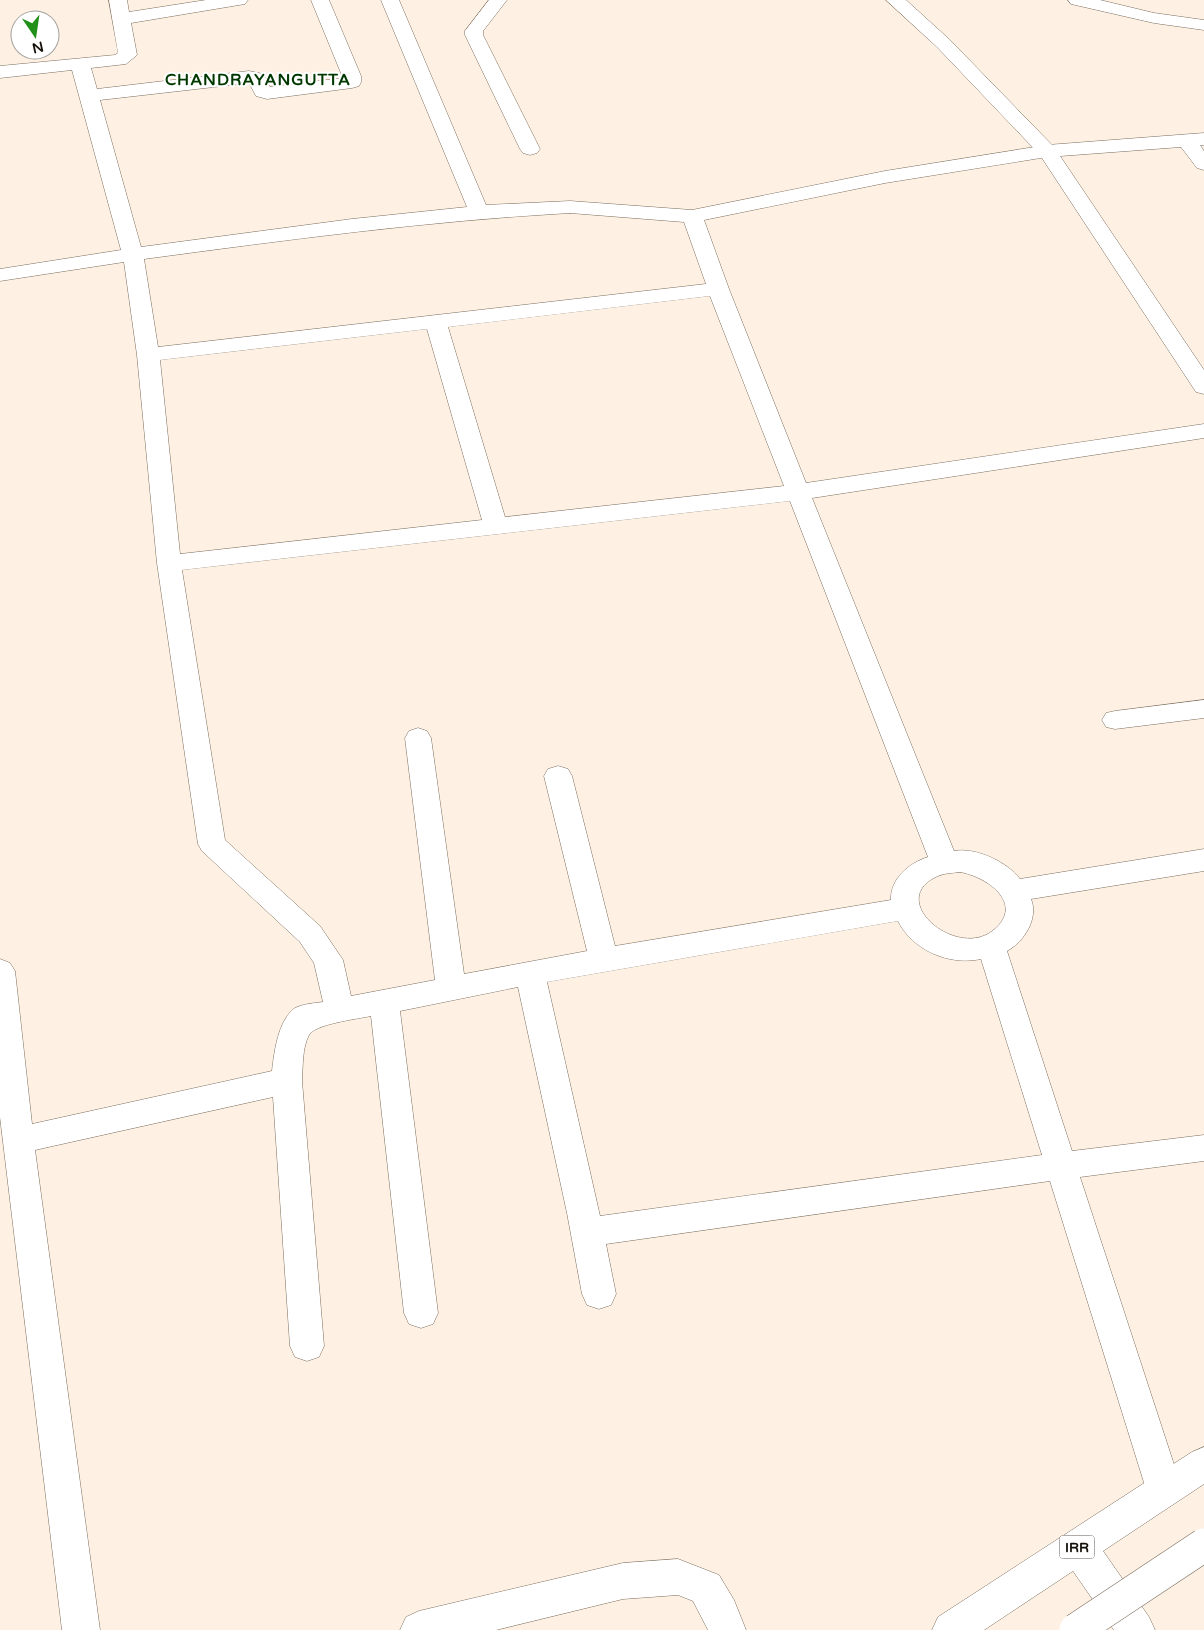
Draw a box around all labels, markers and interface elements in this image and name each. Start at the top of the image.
north arrow [10,10,60,60]
text: N [30,38,45,57]
district label: CHANDRAYANGUTTA [165,70,351,90]
road number: IRR [1060,1535,1094,1558]

